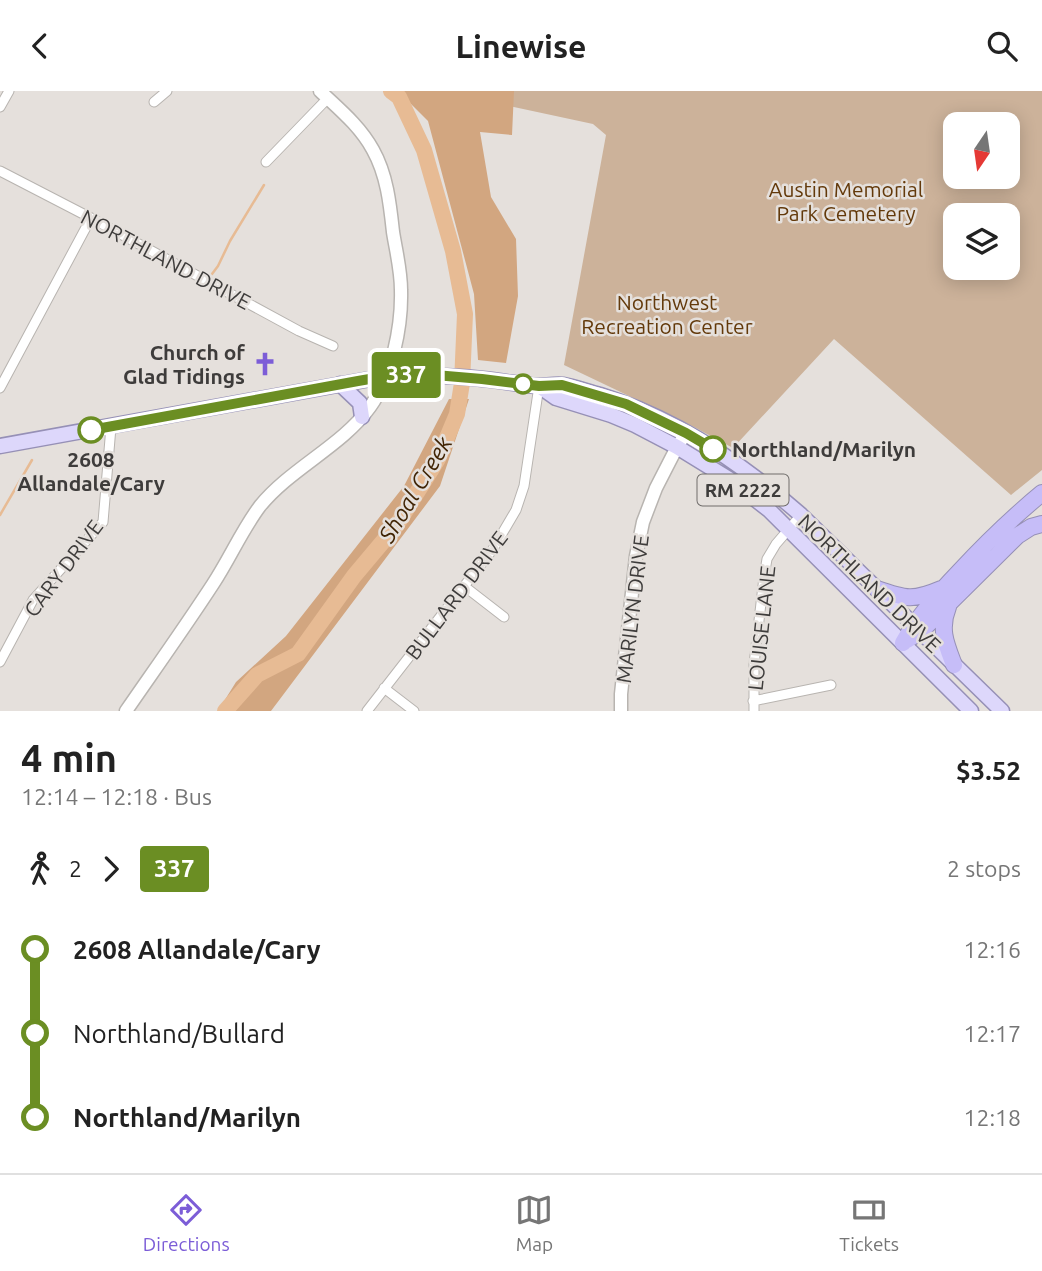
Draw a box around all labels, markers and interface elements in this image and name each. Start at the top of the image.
icon: back [21,27,59,65]
icon: search [983,27,1021,65]
text: Linewise [455,28,587,64]
north arrow [943,112,1020,189]
map controls [943,112,1020,280]
park label: Austin Memorial Park Cemetery [769,177,923,225]
button: layers [943,203,1020,280]
street label: NORTHLAND DRIVE [77,204,255,314]
park label: Northwest Recreation Center [581,290,753,338]
place label: Church of Glad Tidings [123,340,245,388]
church icon: Church of Glad Tidings [251,350,279,378]
line badge: 337 [366,352,446,398]
text: 337 [386,361,426,388]
unlabelled marker [513,374,533,394]
marker: 2608 Allandale/Cary [78,417,104,443]
water label: Shoal Creek [373,431,457,547]
marker: Northland/Marilyn [700,436,726,462]
place label: Northland/Marilyn [732,437,916,461]
place label: 2608 Allandale/Cary [17,447,165,495]
road number: RM 2222 [698,475,788,505]
street label: NORTHLAND DRIVE [794,509,946,657]
street label: CARY DRIVE [19,515,107,621]
street label: BULLARD DRIVE [400,526,512,664]
street label: MARILYN DRIVE [611,533,653,685]
street label: LOUISE LANE [743,564,779,692]
text: 4 min [21,737,117,779]
text: $3.52 [956,756,1021,785]
text: 12:14 – 12:18 · Bus [21,784,212,809]
icon: walk [21,850,59,888]
icon: forward [92,850,130,888]
text: 337 [154,855,195,882]
text: 2 [69,856,82,881]
text: 2 stops [947,856,1021,881]
text: 2608 Allandale/Cary [73,935,321,964]
text: 12:16 [963,937,1021,962]
text: Northland/Bullard [73,1019,285,1048]
text: 12:17 [963,1021,1021,1046]
text: Northland/Marilyn [73,1103,301,1132]
text: 12:18 [963,1105,1021,1130]
tab: Directions [143,1191,230,1255]
tab: Map [515,1191,553,1255]
tab: Tickets [839,1191,899,1255]

